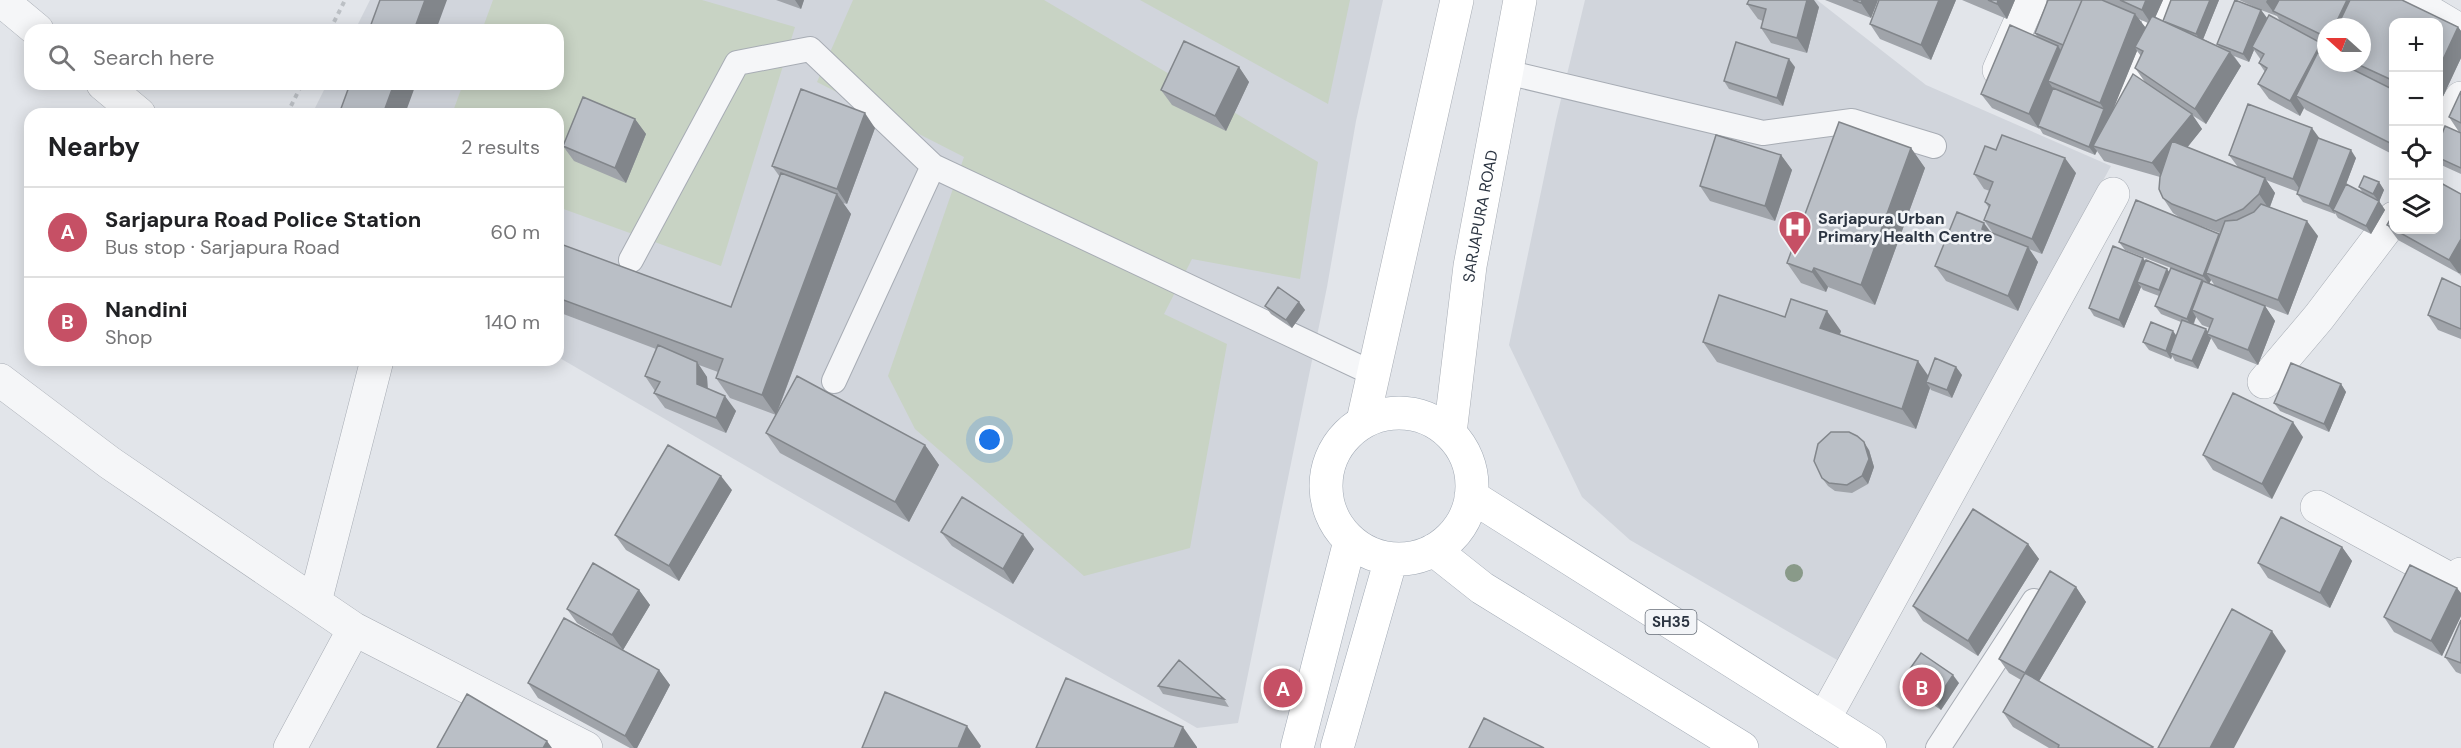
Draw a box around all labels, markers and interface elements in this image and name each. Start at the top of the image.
north arrow [2317,18,2371,72]
map controls [2389,18,2443,234]
button: + [2389,18,2443,72]
search box [24,24,564,90]
icon: search [45,41,78,74]
text: Search here [93,43,214,72]
button: − [2389,72,2443,126]
button: locate [2389,126,2443,180]
text: Nearby [48,130,140,164]
text: 2 results [461,134,540,160]
street label: SARJAPURA ROAD [1458,148,1502,284]
button: layers [2389,180,2443,234]
text: Sarjapura Road Police Station [105,205,421,234]
place label: Sarjapura Urban Primary Health Centre [1818,208,1993,247]
hospital icon: Sarjapura Urban Primary Health Centre [1777,209,1813,256]
text: A [60,219,75,245]
text: 60 m [491,219,540,245]
text: Bus stop · Sarjapura Road [105,234,340,260]
text: Nandini [105,295,188,324]
text: B [61,309,74,335]
text: 140 m [485,309,540,335]
text: Shop [105,324,152,350]
your location [975,425,1004,454]
road number: SH35 [1646,610,1696,634]
pin: B [1902,664,1942,710]
pin: A [1264,666,1302,710]

